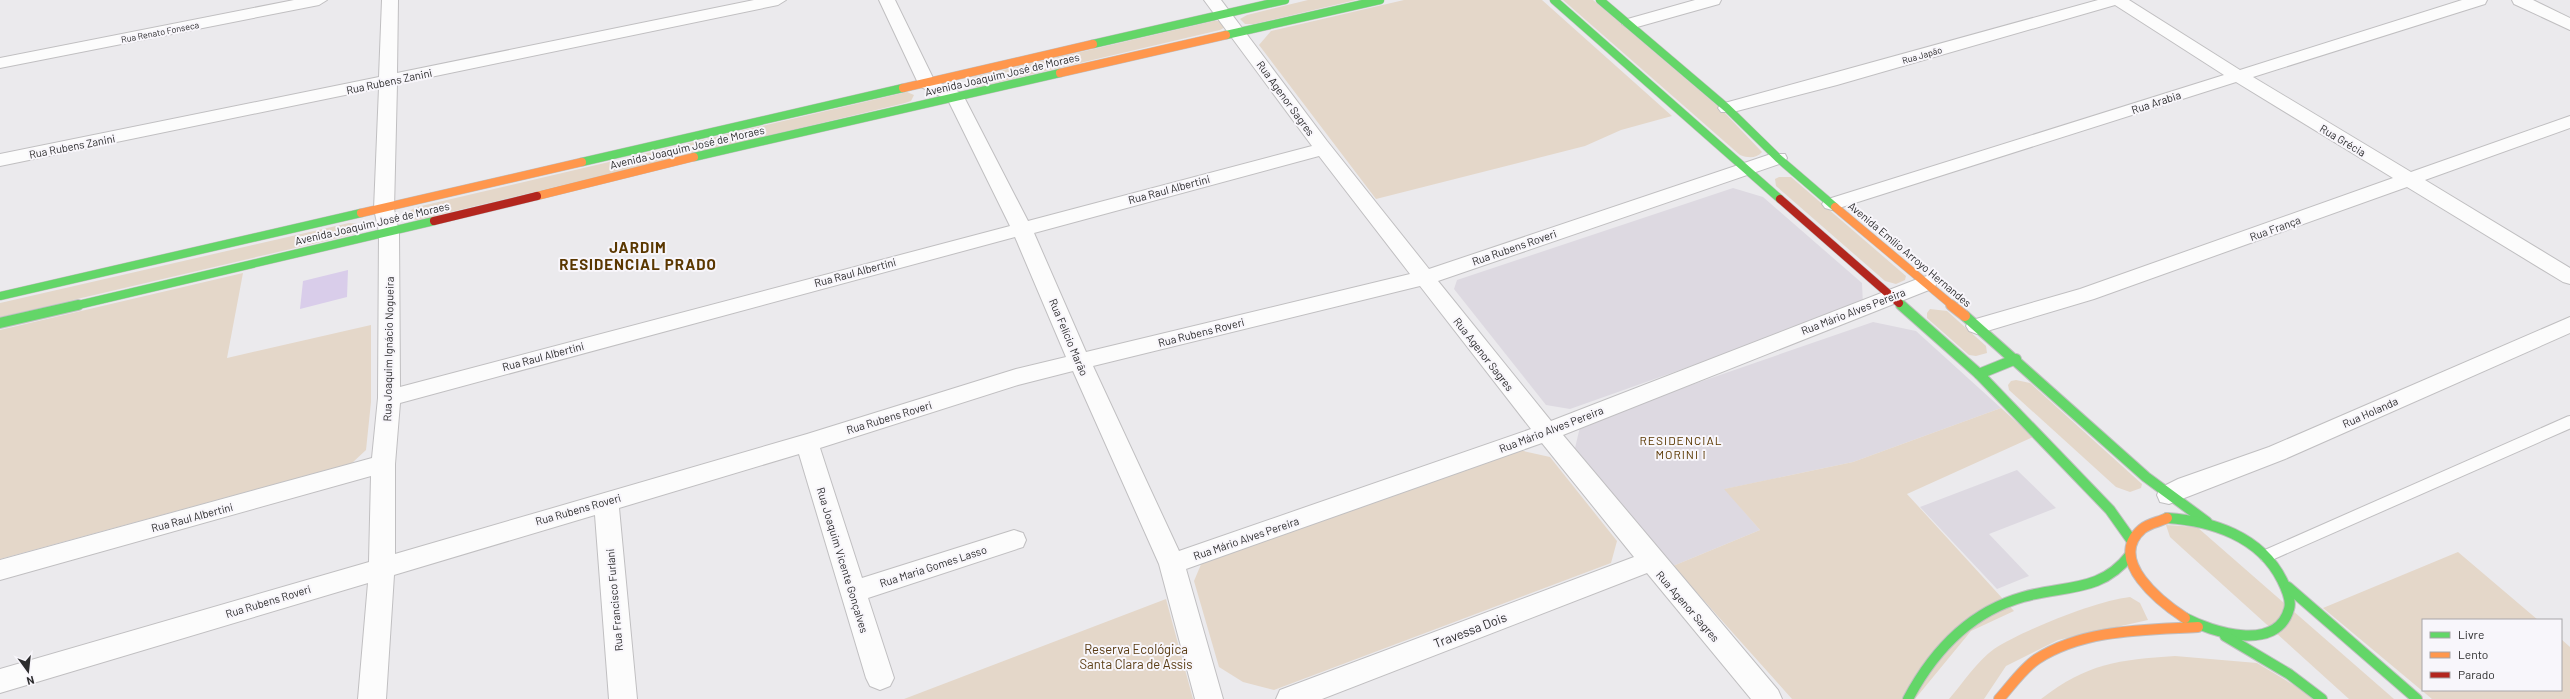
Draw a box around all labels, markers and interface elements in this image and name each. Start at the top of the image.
street label: Rua Renato Fonseca [120,19,200,45]
street label: Rua Japão [1901,44,1943,66]
street label: Avenida Joaquim José de Moraes [923,50,1081,98]
street label: Rua Agenor Sagres [1254,58,1318,138]
street label: Rua Rubens Zanini [345,66,433,96]
street label: Rua Arabia [2130,88,2182,116]
street label: Rua Grécia [2318,121,2368,159]
street label: Avenida Joaquim José de Moraes [608,123,766,171]
street label: Rua Rubens Zanini [28,131,116,161]
street label: Rua Raul Albertini [1127,172,1212,206]
street label: Avenida Joaquim José de Moraes [293,199,451,247]
street label: Avenida Emílio Arroyo Hernandes [1846,199,1974,309]
street label: Rua França [2248,213,2302,243]
street label: Rua Rubens Roveri [1470,226,1558,268]
district label: JARDIM RESIDENCIAL PRADO [559,238,717,273]
street label: Rua Raul Albertini [813,255,898,289]
street label: Rua Joaquim Ignácio Nogueira [380,276,396,422]
street label: Rua Mário Alves Pereira [1799,285,1907,337]
street label: Rua Felício Marão [1047,296,1091,378]
street label: Rua Rubens Roveri [1156,315,1246,349]
street label: Rua Agenor Sagres [1451,315,1517,393]
street label: Rua Raul Albertini [501,339,586,373]
street label: Rua Holanda [2340,394,2400,430]
street label: Rua Rubens Roveri [845,398,933,436]
street label: Rua Mário Alves Pereira [1497,403,1605,455]
district label: RESIDENCIAL MORINI I [1639,433,1723,461]
street label: Rua Joaquim Vicente Gonçalves [815,486,871,634]
street label: Rua Rubens Roveri [534,491,622,527]
street label: Rua Raul Albertini [150,500,235,534]
street label: Rua Mário Alves Pereira [1191,514,1301,562]
street label: Rua Maria Gomes Lasso [878,543,988,589]
street label: Rua Francisco Furlani [603,548,625,652]
street label: Rua Agenor Sagres [1654,568,1722,644]
street label: Rua Rubens Roveri [224,582,312,620]
street label: Travessa Dois [1431,609,1509,651]
legend [2422,619,2562,691]
text: Livre [2458,627,2484,641]
park label: Reserva Ecológica Santa Clara de Assis [1079,641,1193,672]
text: Lento [2458,647,2488,661]
north arrow [8,651,48,691]
text: Parado [2458,667,2495,681]
text: N [25,674,36,688]

